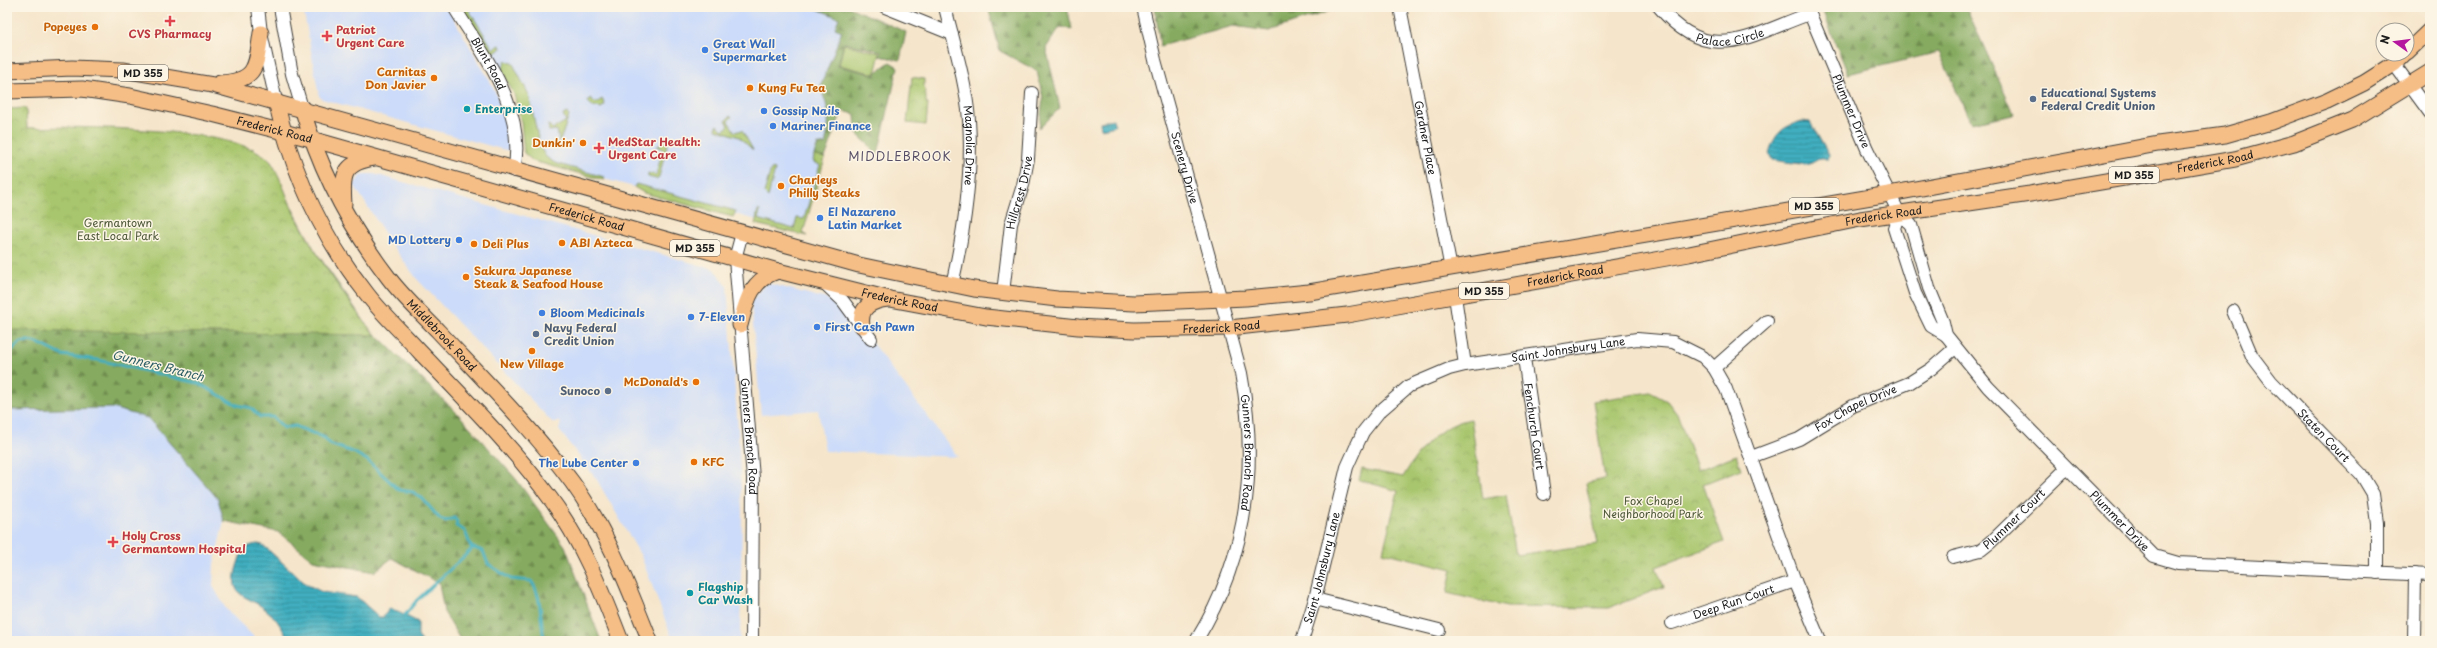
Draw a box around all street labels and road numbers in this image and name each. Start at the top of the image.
street label: Palace Circle [1693,23,1767,50]
street label: Blunt Road [467,33,511,92]
road number: MD 355 [118,65,168,81]
street label: Plummer Drive [1828,71,1875,151]
street label: Gardner Place [1410,99,1442,176]
street label: Magnolia Drive [960,104,979,186]
street label: Frederick Road [235,112,315,147]
street label: Scenery Drive [1167,130,1203,206]
street label: Frederick Road [2175,145,2255,177]
street label: Hillcrest Drive [1001,155,1036,230]
road number: MD 355 [2109,167,2159,183]
street label: Frederick Road [547,198,627,235]
road number: MD 355 [1789,198,1839,214]
street label: Frederick Road [1843,201,1923,230]
road number: MD 355 [670,240,720,256]
street label: Frederick Road [1525,260,1605,291]
street label: Frederick Road [860,283,939,316]
road number: MD 355 [1459,283,1509,299]
street label: Middlebrook Road [403,295,481,375]
street label: Frederick Road [1182,316,1261,337]
street label: Saint Johnsbury Lane [1510,332,1626,366]
street label: Gunners Branch Road [737,377,762,495]
street label: Fox Chapel Drive [1811,380,1899,436]
street label: Fenchurch Court [1520,382,1549,471]
street label: Gunners Branch Road [1237,393,1258,512]
street label: Staten Court [2294,404,2354,466]
street label: Plummer Court [1979,484,2049,553]
street label: Plummer Drive [2086,487,2154,555]
street label: Saint Johnsbury Lane [1299,510,1344,626]
street label: Deep Run Court [1690,580,1777,623]

